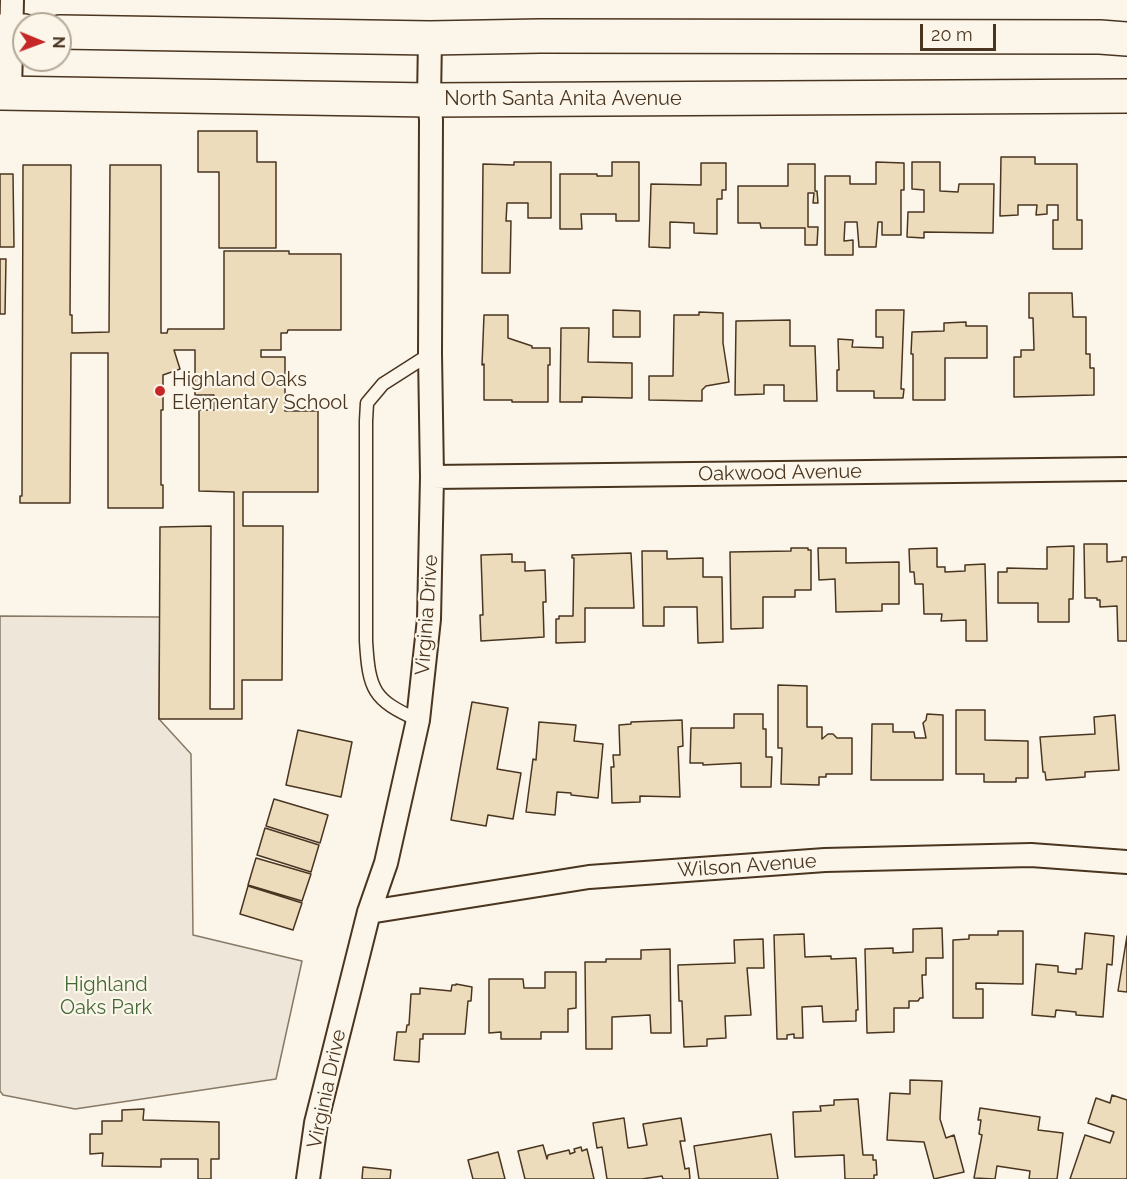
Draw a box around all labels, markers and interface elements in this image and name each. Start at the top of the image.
north arrow [12,12,72,72]
scale bar [923,12,1000,50]
text: 20 m [931,24,973,45]
text: N [49,36,68,49]
street label: North Santa Anita Avenue [444,87,682,111]
place label: Highland Oaks Elementary School [172,368,348,415]
marker: Highland Oaks Elementary School [153,384,167,398]
street label: Oakwood Avenue [698,460,862,486]
street label: Virginia Drive [411,554,443,676]
street label: Wilson Avenue [677,849,817,883]
park label: Highland Oaks Park [60,973,152,1020]
street label: Virginia Drive [303,1027,351,1151]

